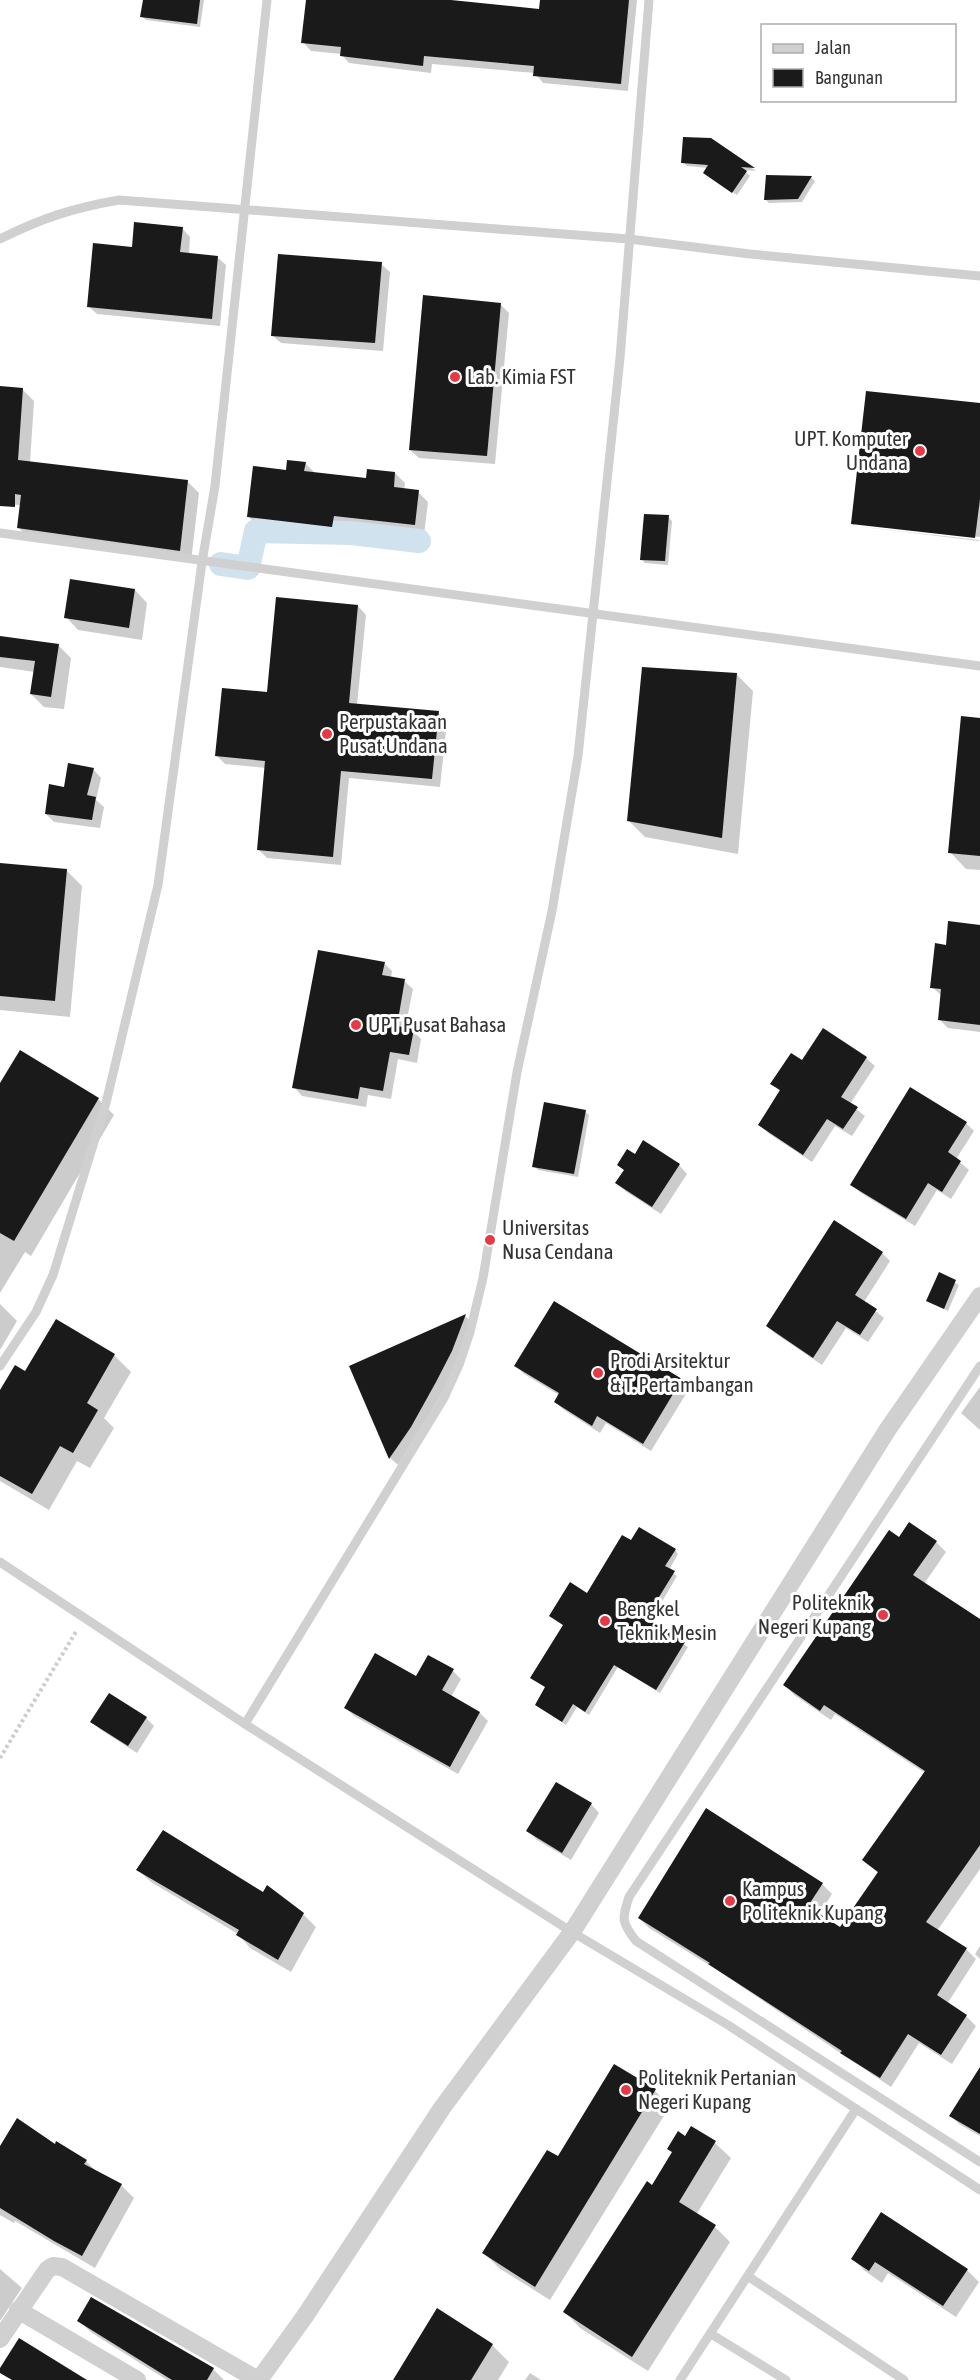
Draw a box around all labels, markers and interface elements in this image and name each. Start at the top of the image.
legend [761,24,956,102]
text: Jalan [815,37,851,58]
text: Bangunan [815,67,883,88]
place label: Lab. Kimia FST [467,364,576,388]
marker: Lab. Kimia FST [448,370,462,384]
place label: UPT. Komputer Undana [794,426,909,474]
marker: UPT. Komputer Undana [913,444,927,458]
place label: Perpustakaan Pusat Undana [339,709,448,757]
marker: Perpustakaan Pusat Undana [320,727,334,741]
place label: UPT Pusat Bahasa [368,1012,506,1036]
marker: UPT Pusat Bahasa [349,1018,363,1032]
place label: Universitas Nusa Cendana [502,1215,613,1263]
marker: Universitas Nusa Cendana [483,1233,497,1247]
place label: Prodi Arsitektur & T. Pertambangan [610,1348,754,1396]
marker: Prodi Arsitektur & T. Pertambangan [591,1366,605,1380]
place label: Politeknik Negeri Kupang [758,1590,871,1638]
place label: Bengkel Teknik Mesin [617,1596,717,1644]
marker: Politeknik Negeri Kupang [876,1608,890,1622]
marker: Bengkel Teknik Mesin [598,1614,612,1628]
place label: Kampus Politeknik Kupang [742,1876,883,1924]
marker: Kampus Politeknik Kupang [723,1894,737,1908]
place label: Politeknik Pertanian Negeri Kupang [638,2065,796,2113]
marker: Politeknik Pertanian Negeri Kupang [619,2083,633,2097]

